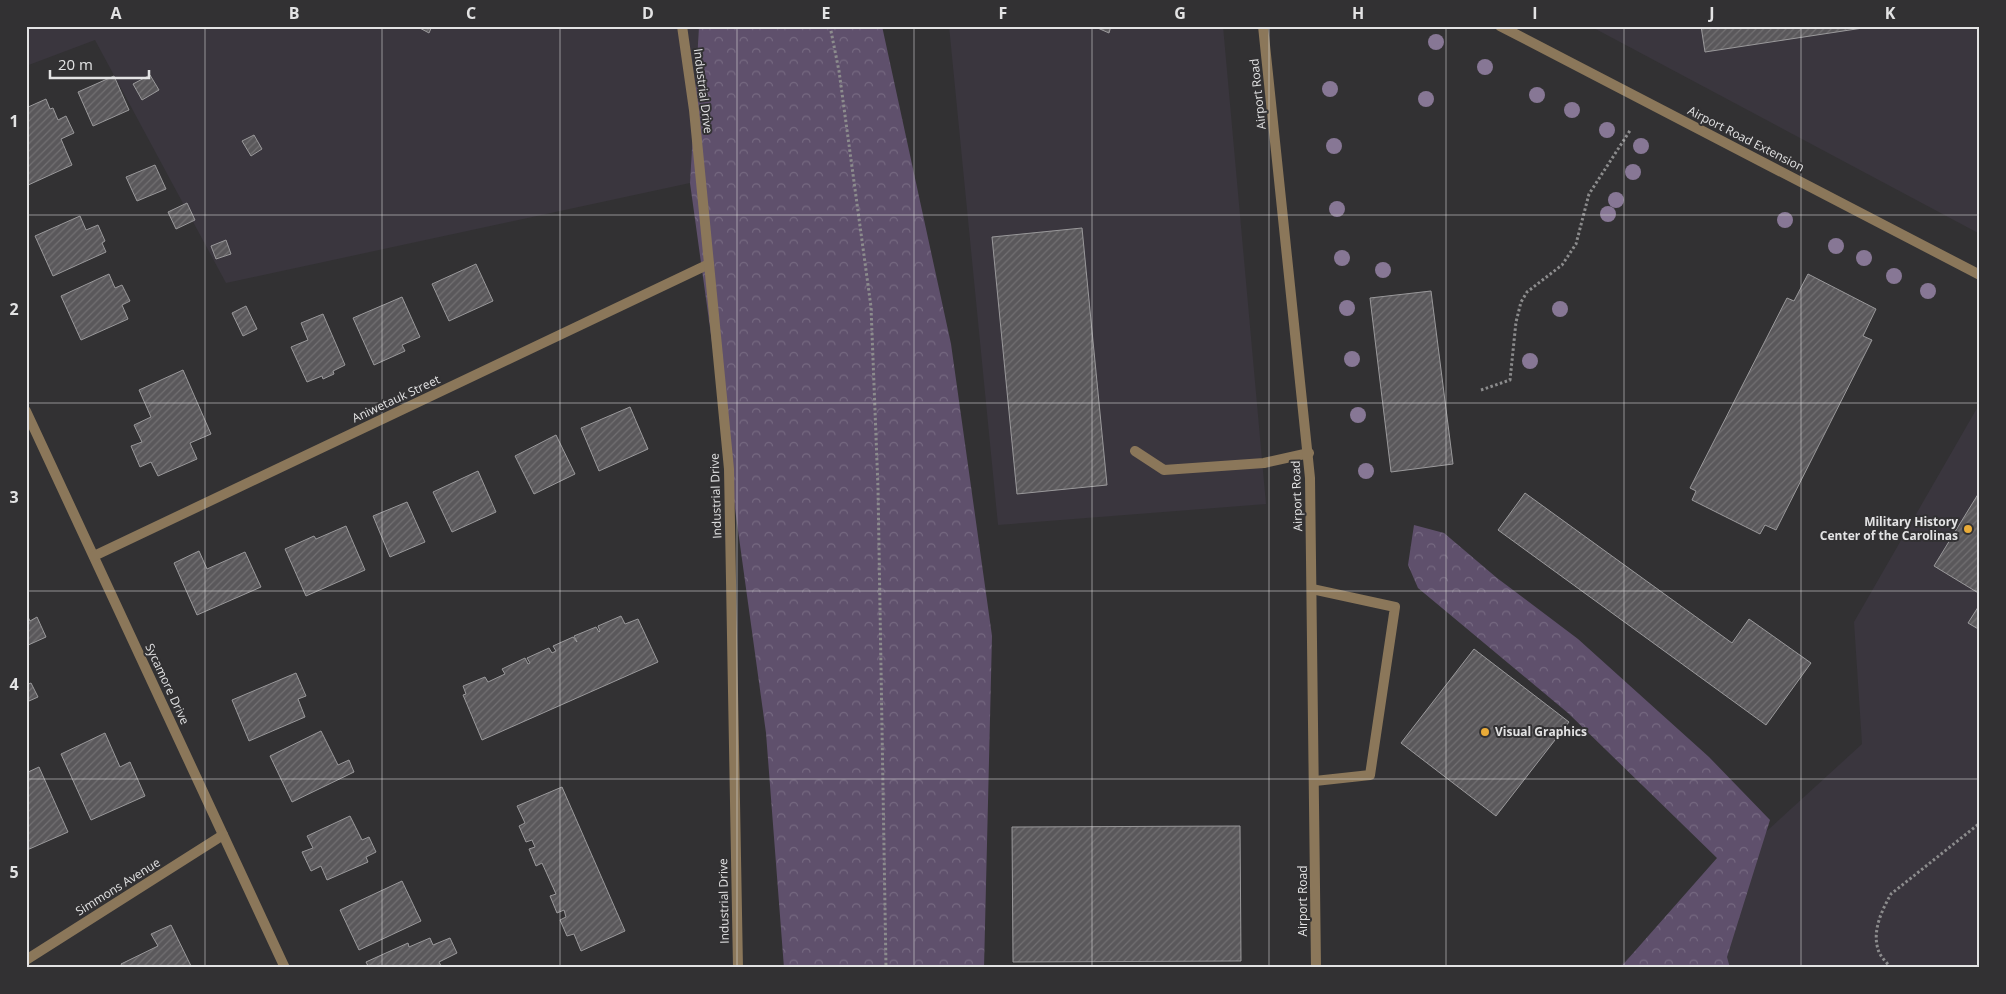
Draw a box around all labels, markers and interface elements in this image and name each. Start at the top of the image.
text: A [110,2,122,24]
text: B [289,2,299,24]
text: C [466,2,476,24]
text: D [642,2,654,24]
text: E [822,2,831,24]
text: F [999,2,1007,24]
text: G [1174,2,1186,24]
text: H [1352,2,1364,24]
text: I [1532,2,1538,24]
text: J [1707,2,1715,24]
text: K [1885,2,1896,24]
street label: Industrial Drive [690,47,717,135]
scale bar [50,48,149,80]
text: 20 m [58,54,93,74]
street label: Airport Road [1245,58,1270,130]
street label: Airport Road Extension [1685,102,1807,175]
text: 1 [9,110,19,132]
text: 2 [9,298,19,320]
street label: Aniwetauk Street [349,371,443,426]
street label: Industrial Drive [706,453,725,539]
street label: Airport Road [1287,460,1306,532]
text: 3 [9,486,19,508]
place label: Military History Center of the Carolinas [1820,513,1958,544]
marker: Military History Center of the Carolinas [1962,523,1974,535]
street label: Sycamore Drive [141,641,194,727]
text: 4 [9,673,19,695]
place label: Visual Graphics [1495,723,1587,740]
marker: Visual Graphics [1479,726,1491,738]
street label: Simmons Avenue [72,854,164,919]
street label: Industrial Drive [714,858,733,944]
text: 5 [9,861,19,883]
street label: Airport Road [1294,865,1311,937]

